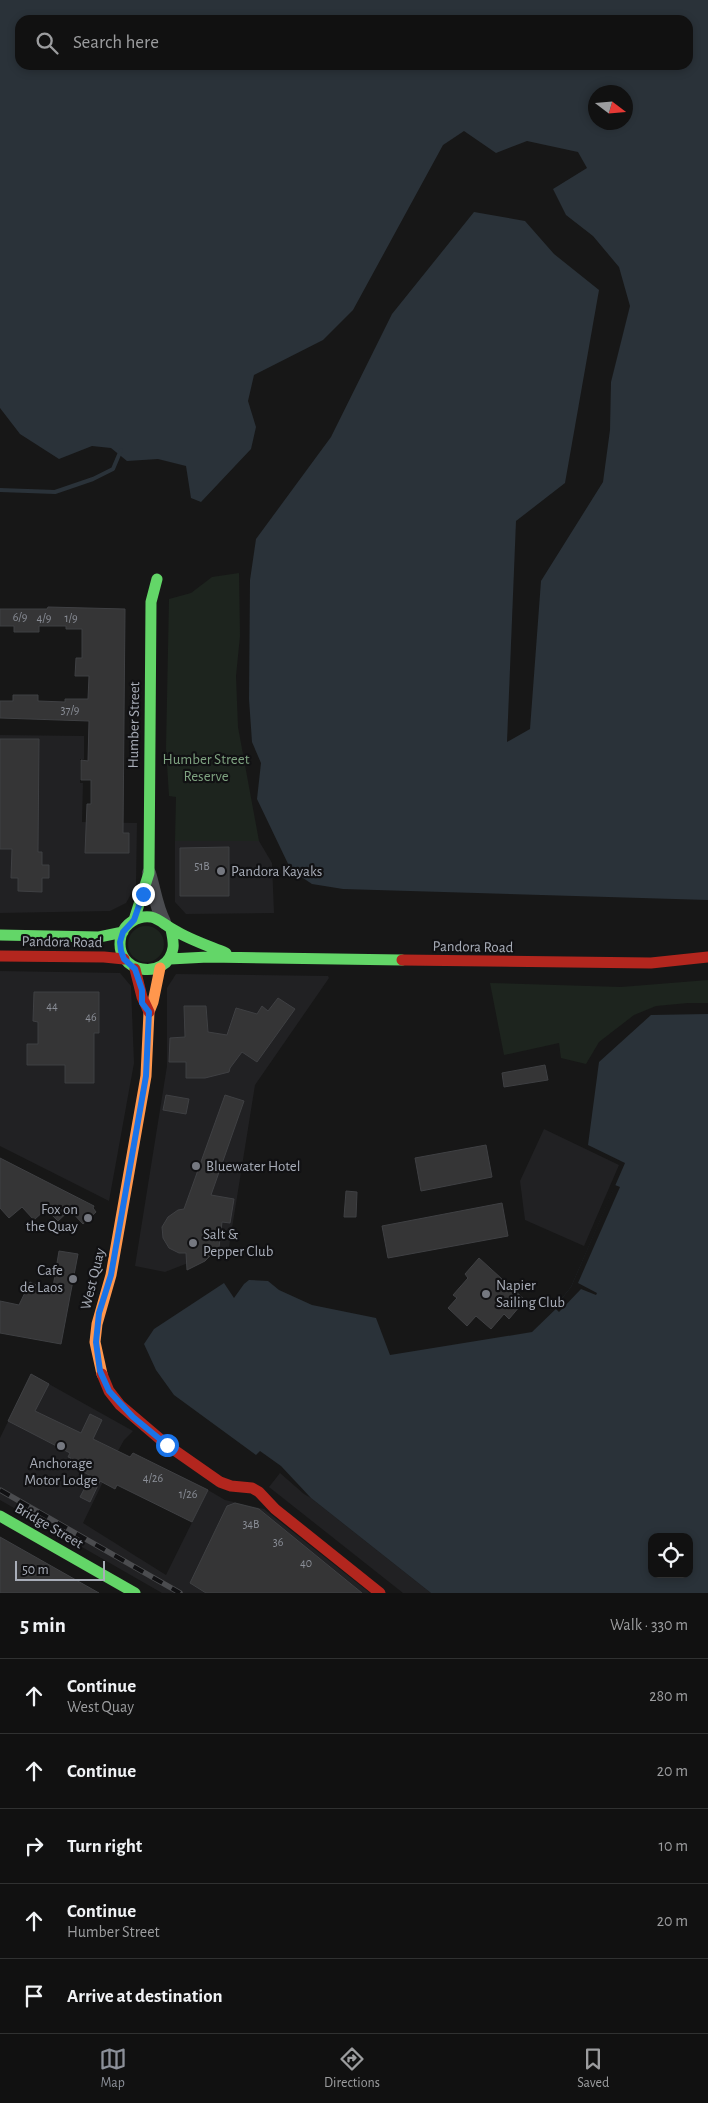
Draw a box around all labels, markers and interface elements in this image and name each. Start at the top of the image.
search box [15,15,693,70]
icon: search [33,29,61,57]
text: Search here [73,33,159,52]
north arrow [588,85,633,130]
house number: 6/9 [13,611,28,623]
house number: 4/9 [37,612,52,624]
house number: 1/9 [64,612,78,624]
street label: Humber Street [126,681,142,769]
house number: 37/9 [60,704,80,716]
park label: Humber Street Reserve [163,752,250,784]
house number: 51B [194,860,210,872]
place label: Pandora Kayaks [231,864,322,879]
marker: Pandora Kayaks [215,865,227,877]
route end [132,883,155,906]
street label: Pandora Road [21,934,103,950]
street label: Pandora Road [432,939,514,955]
house number: 44 [46,1000,58,1012]
house number: 46 [85,1011,97,1023]
place label: Bluewater Hotel [206,1159,300,1174]
marker: Bluewater Hotel [190,1160,202,1172]
place label: Fox on the Quay [26,1202,79,1234]
marker: Fox on the Quay [82,1212,94,1224]
place label: Salt & Pepper Club [203,1227,274,1259]
marker: Salt & Pepper Club [187,1237,199,1249]
street label: West Quay [78,1246,108,1311]
place label: Cafe de Laos [20,1263,63,1295]
marker: Cafe de Laos [67,1273,79,1285]
place label: Napier Sailing Club [496,1278,565,1310]
marker: Napier Sailing Club [480,1288,492,1300]
route start [156,1434,179,1457]
marker: Anchorage Motor Lodge [55,1440,67,1452]
place label: Anchorage Motor Lodge [24,1456,98,1488]
house number: 4/26 [143,1472,164,1484]
house number: 1/26 [179,1488,198,1500]
street label: Bridge Street [12,1500,86,1552]
house number: 34B [242,1518,260,1530]
map controls [648,1533,693,1578]
button: locate [648,1533,693,1578]
house number: 36 [273,1536,284,1548]
house number: 40 [300,1557,312,1569]
scale bar [15,1558,105,1581]
text: 50 m [22,1563,49,1577]
text: 5 min [20,1615,66,1636]
text: Walk · 330 m [610,1617,688,1633]
text: Continue [67,1677,136,1696]
icon: ahead [20,1682,48,1710]
text: 280 m [649,1688,688,1704]
text: West Quay [67,1699,134,1715]
icon: ahead [20,1757,48,1785]
text: Continue [67,1762,136,1781]
text: 20 m [657,1763,688,1779]
icon: right [20,1832,48,1860]
text: Turn right [67,1837,142,1856]
text: 10 m [659,1838,688,1854]
text: Continue [67,1902,136,1921]
icon: ahead [20,1907,48,1935]
text: 20 m [657,1913,688,1929]
text: Humber Street [67,1924,160,1940]
icon: arrive [20,1982,48,2010]
text: Arrive at destination [67,1987,223,2006]
tab: Map [99,2045,127,2092]
tab: Directions [324,2045,380,2092]
tab: Saved [577,2045,609,2092]

